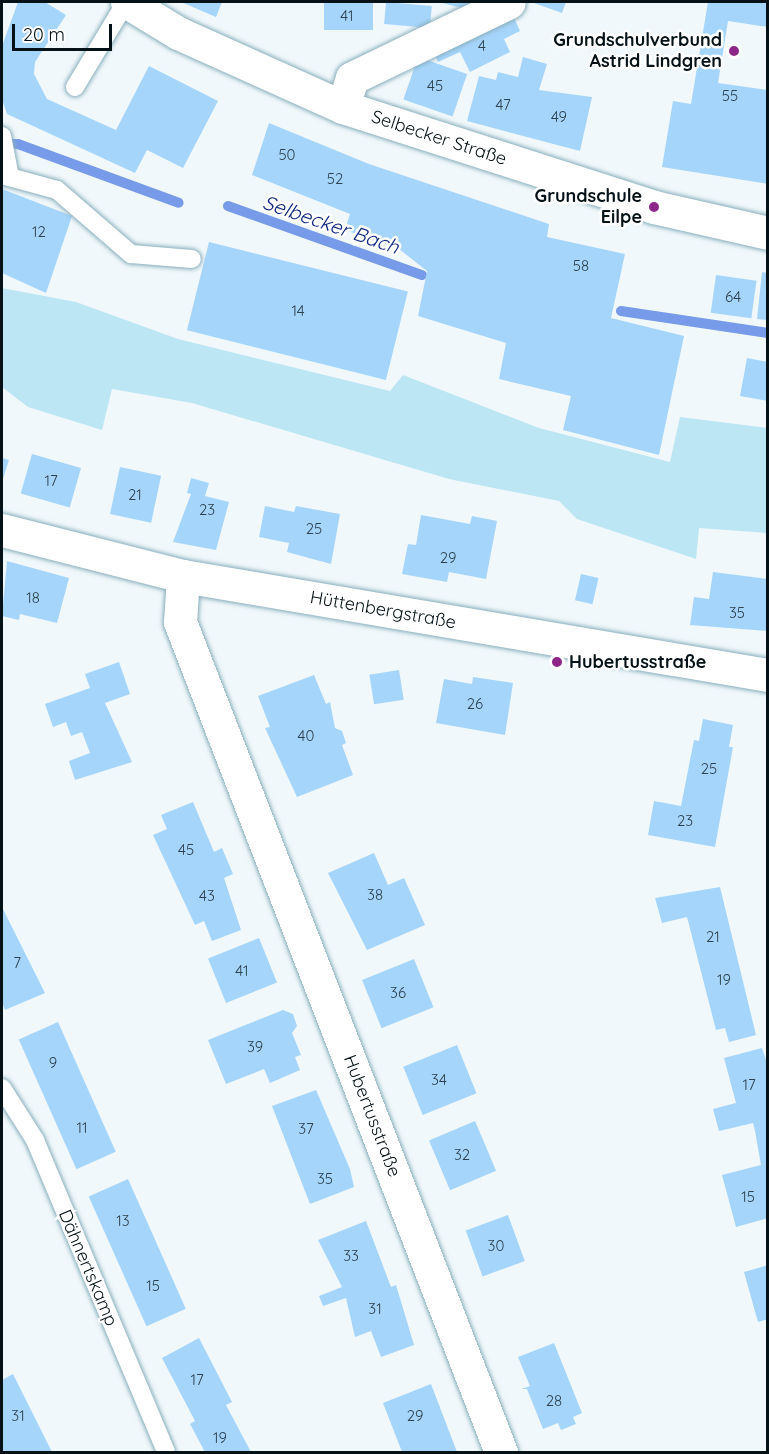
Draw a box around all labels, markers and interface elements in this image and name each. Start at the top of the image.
house number: 41 [340,7,354,25]
scale bar [15,12,116,50]
text: 20 m [23,23,65,46]
place label: Grundschulverbund Astrid Lindgren [553,30,722,72]
house number: 4 [478,37,486,55]
marker: Grundschulverbund Astrid Lindgren [727,44,741,58]
house number: 45 [427,77,443,95]
house number: 55 [722,87,738,105]
house number: 47 [495,96,511,114]
street label: Selbecker Straße [369,106,509,170]
house number: 49 [551,108,567,126]
house number: 50 [278,146,296,164]
house number: 52 [327,170,343,188]
place label: Grundschule Eilpe [535,186,642,228]
water label: Selbecker Bach [260,189,402,259]
marker: Grundschule Eilpe [647,200,661,214]
house number: 12 [32,223,46,241]
house number: 58 [573,257,589,275]
house number: 64 [725,288,741,306]
house number: 14 [291,302,305,320]
house number: 17 [44,472,58,490]
house number: 21 [128,486,142,504]
house number: 23 [199,501,215,519]
house number: 25 [306,520,322,538]
house number: 29 [440,549,456,567]
street label: Hüttenbergstraße [308,587,458,633]
house number: 18 [26,589,40,607]
house number: 35 [729,604,745,622]
place label: Hubertusstraße [569,651,706,673]
marker: Hubertusstraße [550,655,564,669]
house number: 26 [467,695,483,713]
house number: 40 [298,727,314,745]
house number: 25 [701,760,717,778]
house number: 23 [677,812,693,830]
house number: 45 [178,841,194,859]
house number: 38 [367,886,383,904]
house number: 43 [199,887,215,905]
house number: 21 [706,928,720,946]
house number: 7 [13,954,21,972]
house number: 41 [235,962,249,980]
house number: 19 [717,971,731,989]
house number: 36 [390,984,406,1002]
house number: 39 [247,1038,263,1056]
street label: Hubertusstraße [339,1052,405,1180]
house number: 9 [49,1054,57,1072]
house number: 34 [431,1071,447,1089]
house number: 17 [742,1076,756,1094]
house number: 11 [76,1119,88,1137]
house number: 37 [298,1120,314,1138]
house number: 32 [454,1146,470,1164]
house number: 35 [317,1170,333,1188]
house number: 15 [741,1188,755,1206]
street label: Dähnertskamp [54,1207,122,1329]
house number: 13 [116,1212,130,1230]
house number: 30 [488,1237,504,1255]
house number: 33 [343,1247,359,1265]
house number: 15 [146,1277,160,1295]
house number: 31 [368,1300,382,1318]
house number: 17 [190,1371,204,1389]
house number: 28 [546,1392,562,1410]
house number: 31 [11,1407,25,1425]
house number: 29 [407,1407,423,1425]
house number: 19 [213,1429,227,1447]

